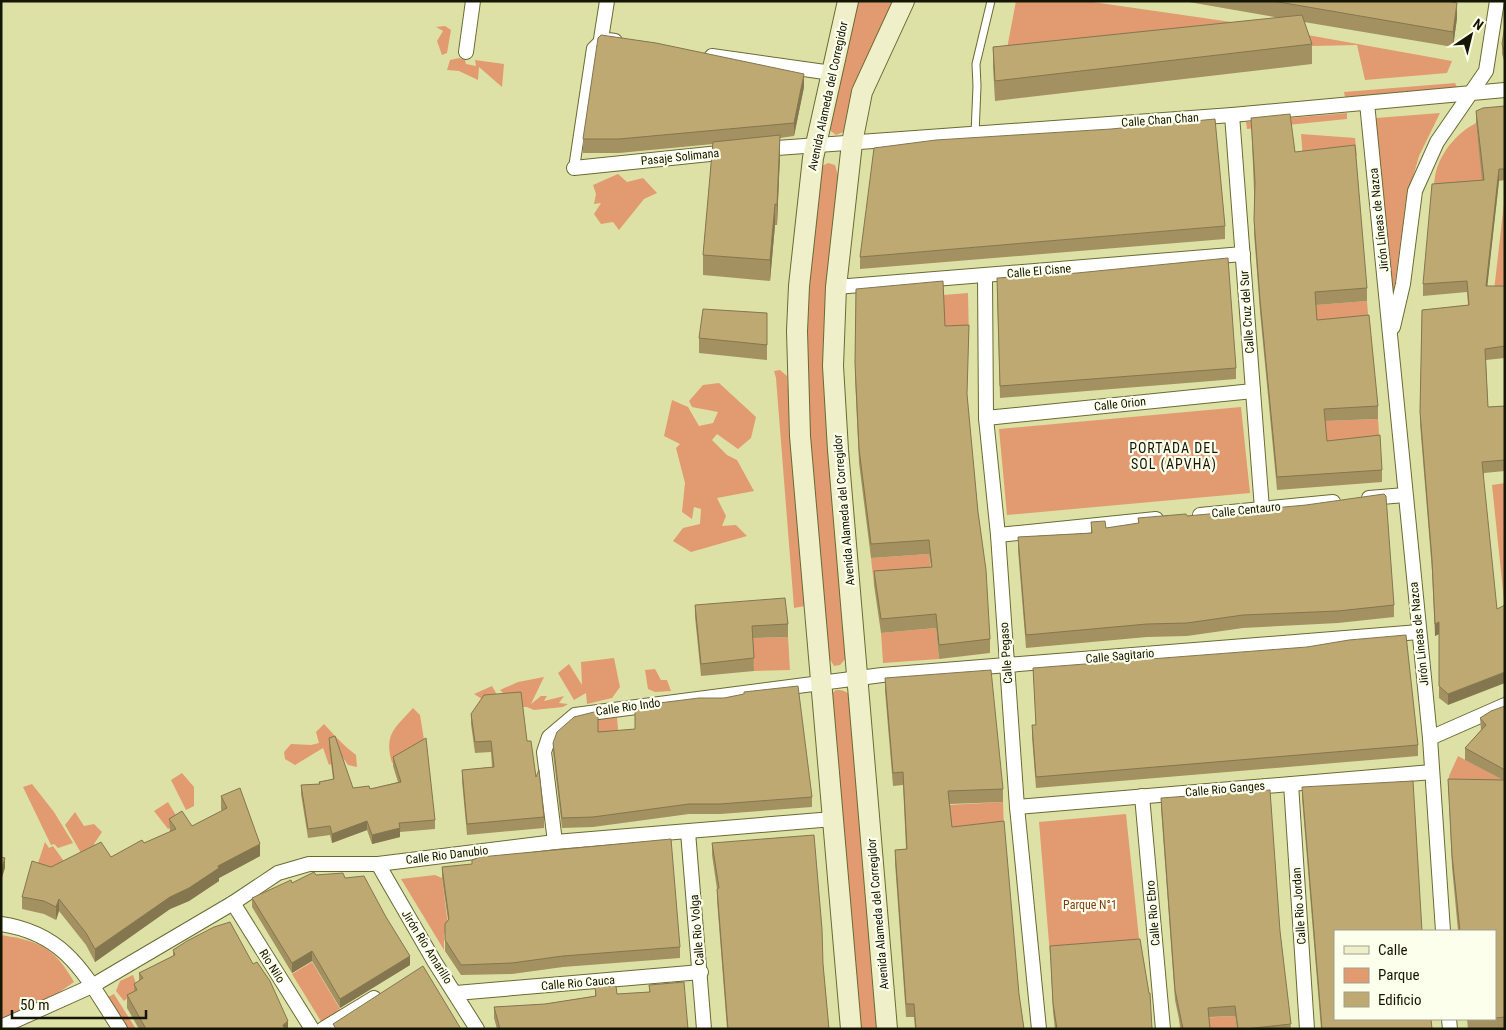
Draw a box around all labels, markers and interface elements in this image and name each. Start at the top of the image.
north arrow [1446,10,1496,60]
text: N [1470,15,1487,33]
street label: Avenida Alameda del Corregidor [805,20,851,172]
street label: Calle Chan Chan [1121,110,1199,130]
street label: Pasaje Solimana [640,146,720,168]
street label: Jirón Líneas de Nazca [1367,167,1391,273]
street label: Calle El Cisne [1006,261,1072,281]
street label: Calle Cruz del Sur [1237,270,1257,354]
street label: Calle Orion [1093,394,1147,414]
street label: Avenida Alameda del Corregidor [830,433,858,586]
district label: PORTADA DEL SOL (APVHA) [1129,440,1219,473]
street label: Calle Centauro [1211,499,1281,521]
street label: Jirón Líneas de Nazca [1407,581,1431,687]
street label: Calle Pegaso [997,622,1015,684]
street label: Calle Sagitario [1085,646,1155,666]
street label: Calle Rio Indo [595,696,661,718]
street label: Calle Rio Ganges [1185,779,1265,799]
street label: Avenida Alameda del Corregidor [864,837,892,990]
street label: Calle Rio Danubio [405,843,489,867]
street label: Calle Rio Jordan [1289,867,1309,945]
street label: Calle Rio Ebro [1143,880,1163,946]
street label: Calle Rio Volga [687,894,707,966]
park label: Parque N°1 [1063,898,1117,912]
street label: Jirón Río Amarillo [399,908,455,986]
legend [1334,930,1496,1020]
text: Calle [1378,941,1408,959]
street label: Rio Nilo [256,947,288,985]
text: Parque [1378,966,1420,984]
street label: Calle Rio Cauca [541,973,616,993]
scale bar [12,988,146,1020]
text: Edificio [1378,991,1421,1009]
text: 50 m [20,996,50,1014]

